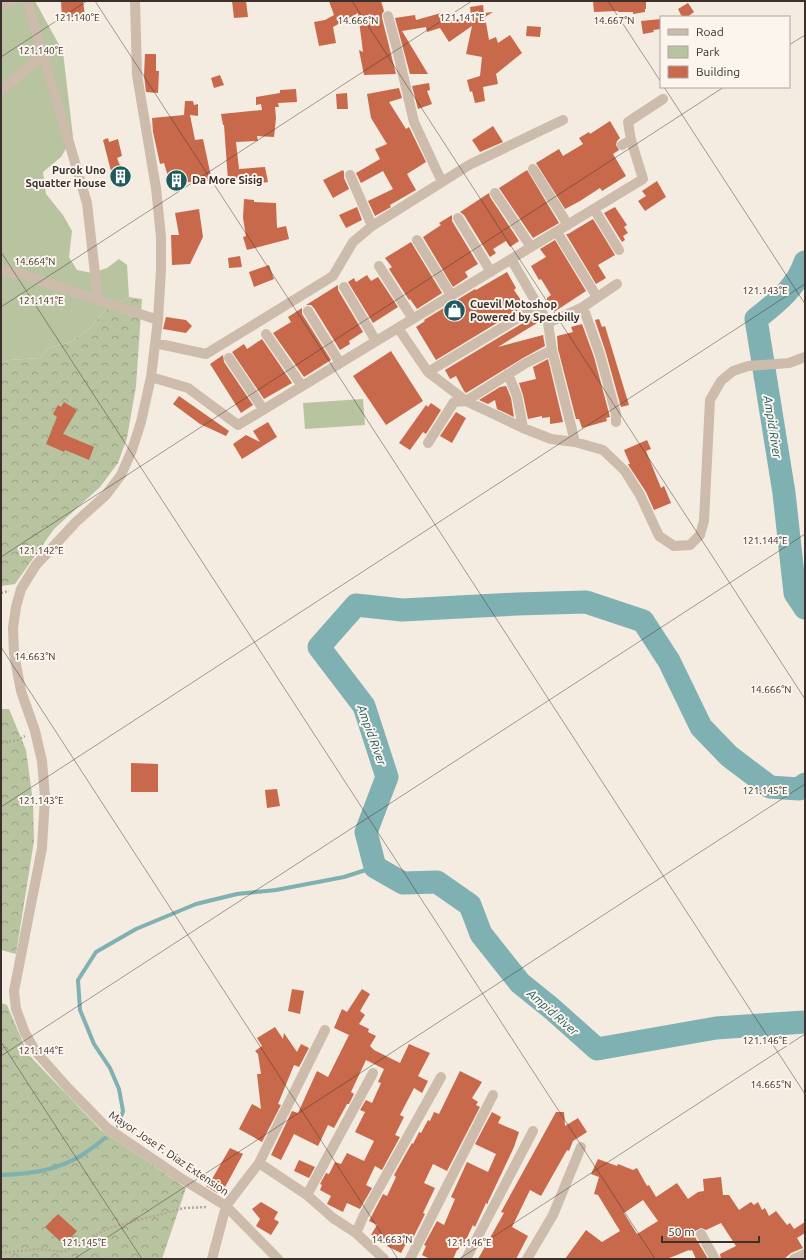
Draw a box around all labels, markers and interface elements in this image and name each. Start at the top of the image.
text: 121.140°E [54,12,100,23]
text: 121.141°E [439,12,485,23]
text: 14.666°N [337,15,379,26]
text: 14.667°N [593,15,635,26]
legend [660,16,790,88]
text: Road [696,25,724,38]
text: 121.140°E [18,45,64,56]
text: Park [696,45,720,58]
text: Building [696,65,740,78]
building icon: Purok Uno Squatter House [108,163,134,189]
place label: Purok Uno Squatter House [25,164,106,189]
building icon: Da More Sisig [163,167,189,193]
place label: Da More Sisig [192,174,262,186]
text: 14.664°N [14,256,56,267]
text: 121.143°E [742,285,788,296]
text: 121.141°E [18,295,64,306]
shop icon: Cuevil Motoshop Powered by Specbilly [441,297,467,323]
place label: Cuevil Motoshop Powered by Specbilly [470,298,580,323]
water label: Ampid River [761,394,784,460]
text: 121.144°E [742,535,788,546]
text: 121.142°E [18,545,64,556]
text: 14.663°N [14,651,56,662]
text: 14.666°N [750,684,792,695]
water label: Ampid River [355,702,389,767]
text: 121.145°E [742,785,788,796]
text: 121.143°E [18,795,64,806]
water label: Ampid River [524,986,581,1038]
text: 121.146°E [742,1035,788,1046]
text: 121.144°E [18,1045,64,1056]
text: 14.665°N [750,1079,792,1090]
street label: Mayor Jose F. Diaz Extension [107,1108,231,1198]
scale bar [662,1218,759,1244]
text: 50 m [668,1225,695,1238]
text: 14.663°N [371,1234,413,1245]
text: 121.145°E [61,1237,107,1248]
text: 121.146°E [446,1237,492,1248]

